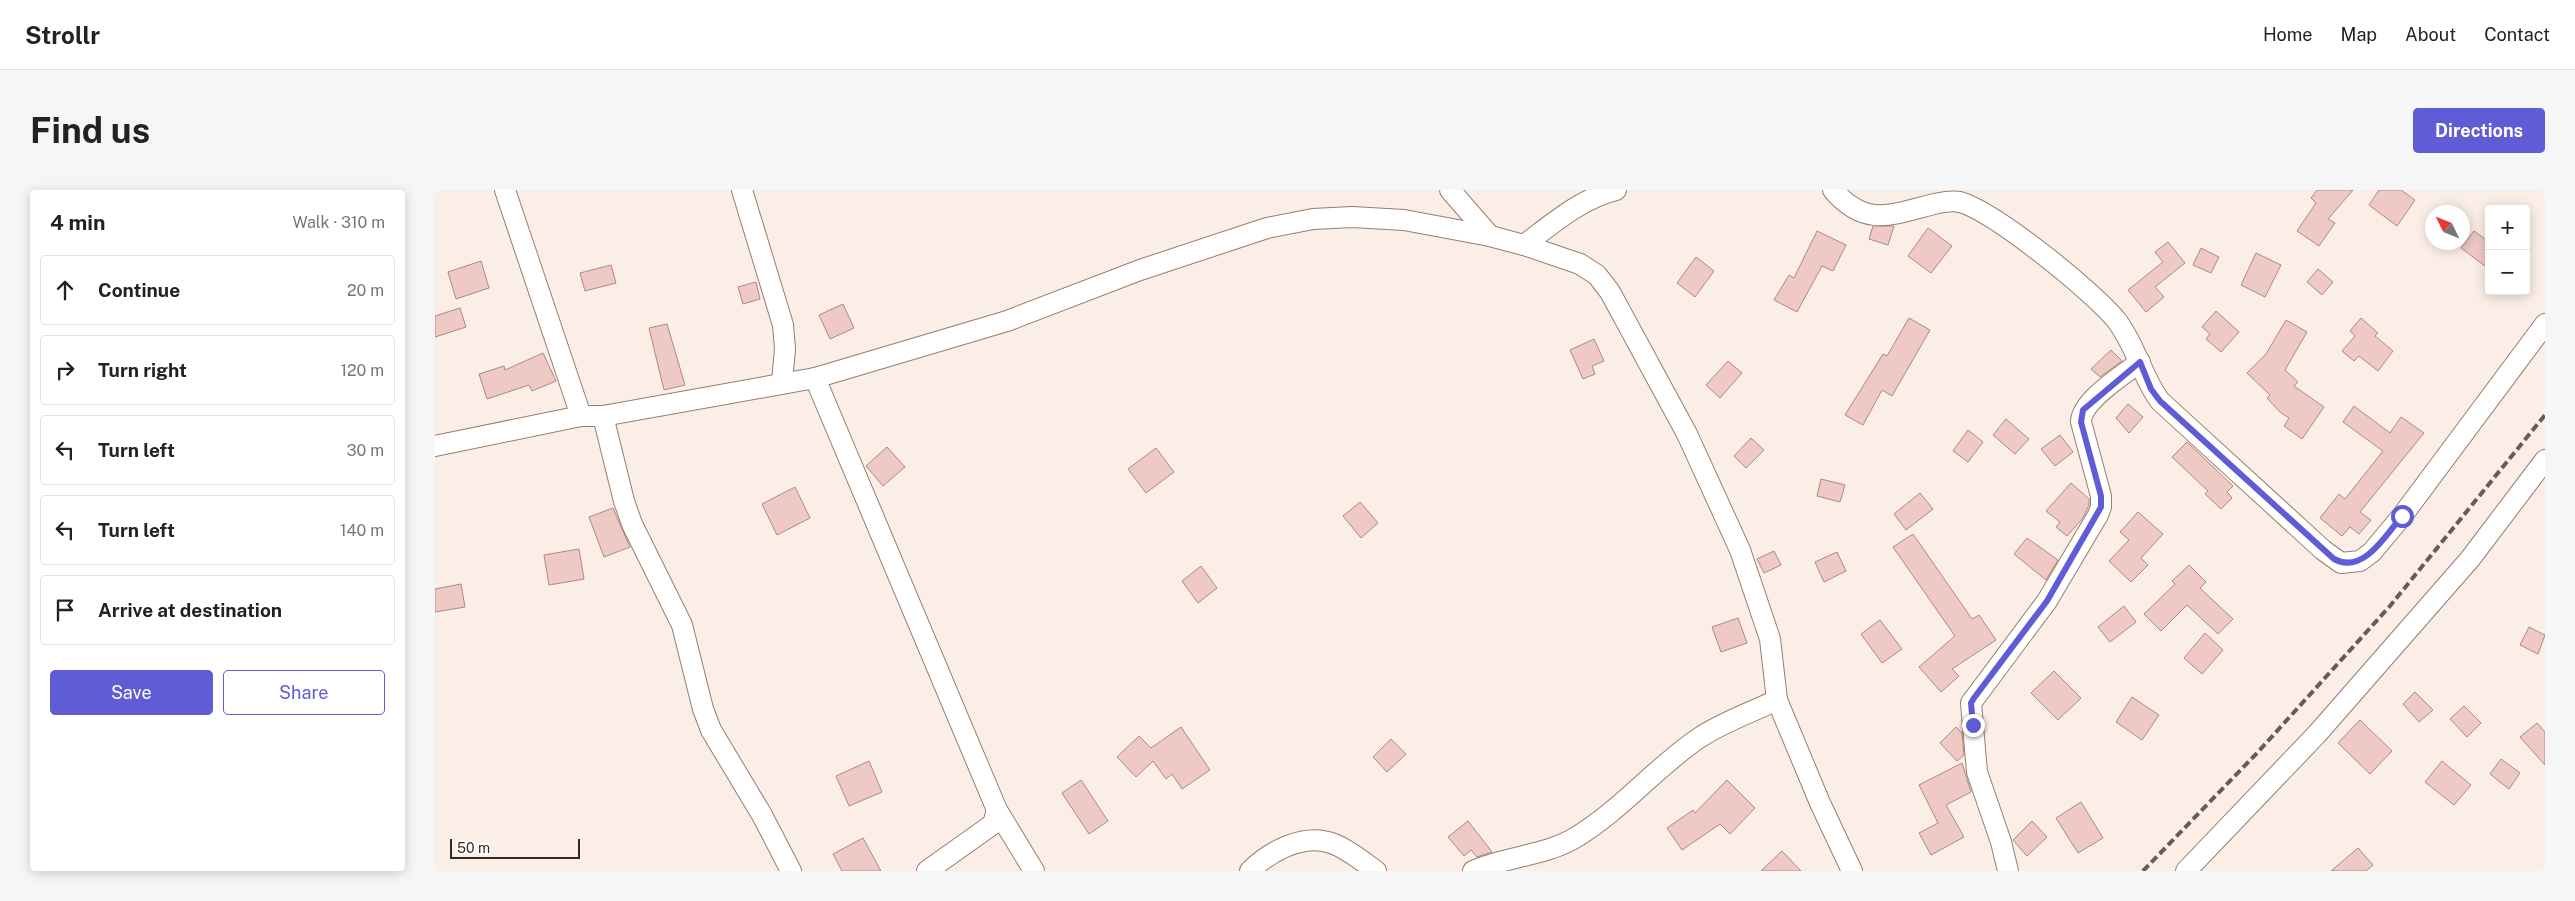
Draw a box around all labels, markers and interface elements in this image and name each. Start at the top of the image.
text: Strollr [25,21,100,49]
text: Home [2263,24,2313,45]
text: Map [2341,24,2377,45]
text: About [2405,24,2456,45]
text: Contact [2484,24,2550,45]
button: Directions [2413,108,2545,153]
text: Find us [30,110,150,151]
north arrow [2425,205,2470,250]
map controls [2485,205,2530,295]
button: + [2485,205,2530,250]
text: 4 min [50,210,105,235]
text: Walk · 310 m [292,213,385,232]
button: − [2485,250,2530,295]
icon: ahead [51,276,79,304]
text: Continue [98,279,180,301]
text: 20 m [347,281,384,300]
icon: right [51,356,79,384]
text: Turn right [98,359,187,381]
text: 120 m [340,361,384,380]
icon: left [51,436,79,464]
text: Turn left [98,439,175,461]
text: 30 m [347,441,384,460]
route start [2391,505,2414,528]
icon: left [51,516,79,544]
text: Turn left [98,519,175,541]
text: 140 m [340,521,384,540]
icon: arrive [51,596,79,624]
text: Arrive at destination [98,599,282,621]
button: Save [50,670,213,715]
button: Share [223,670,385,715]
route end [1962,714,1985,737]
scale bar [450,836,580,859]
text: 50 m [457,840,490,856]

